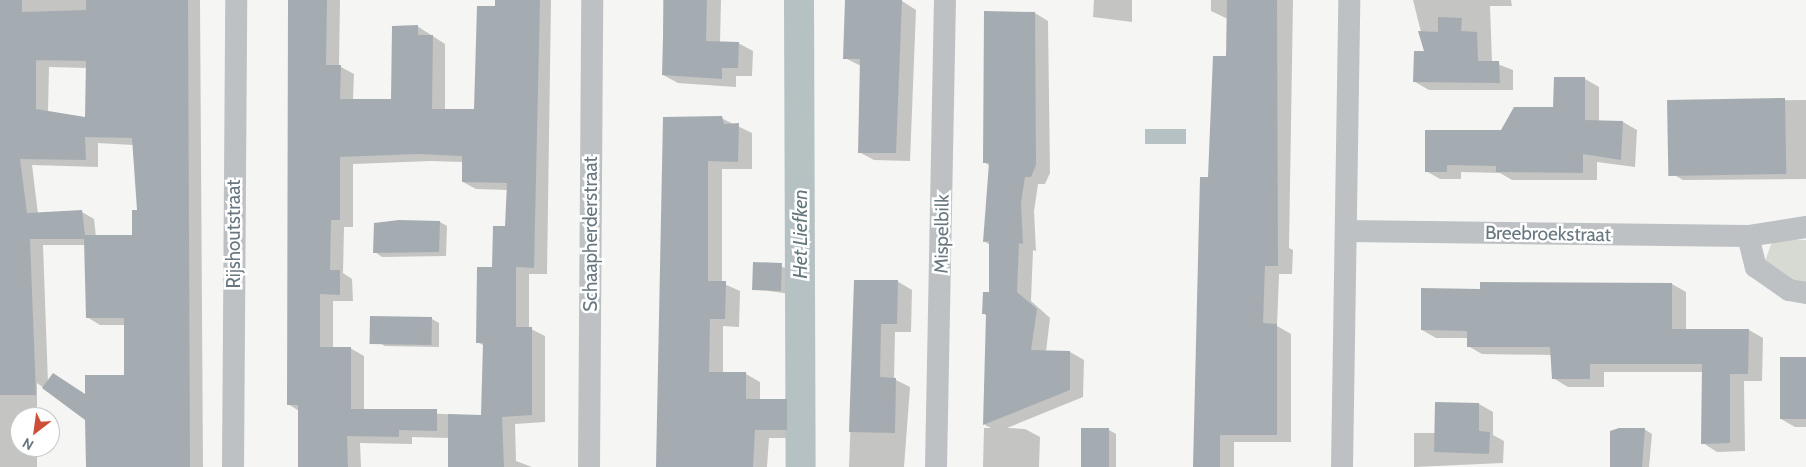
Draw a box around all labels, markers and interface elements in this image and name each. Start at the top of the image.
street label: Schaapherderstraat [580,156,602,312]
street label: Rijshoutstraat [223,180,245,288]
water label: Het Liefken [788,189,812,279]
street label: Mispelbilk [930,194,954,274]
street label: Breebroekstraat [1485,222,1611,246]
north arrow [10,407,60,457]
text: N [19,434,37,454]

